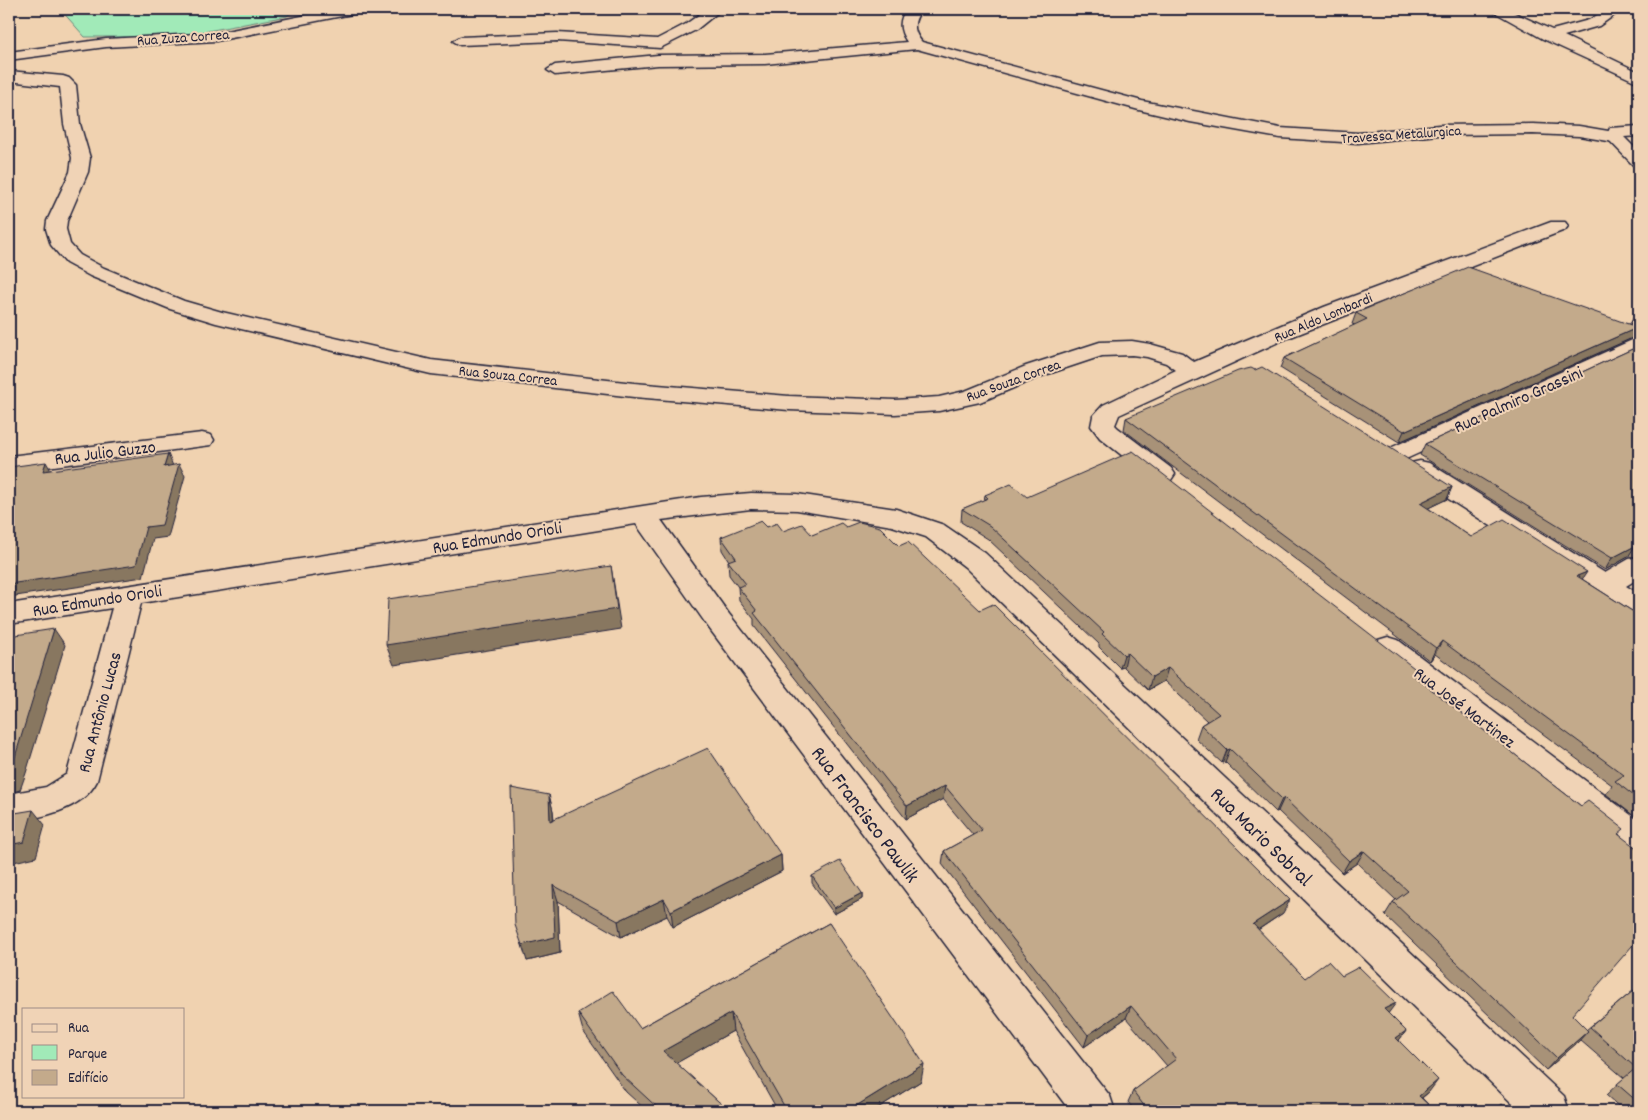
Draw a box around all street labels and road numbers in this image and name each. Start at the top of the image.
street label: Rua Zuza Correa [136,25,231,53]
street label: Travessa Metalurgica [1340,121,1463,151]
street label: Rua Aldo Lombardi [1271,288,1377,350]
street label: Rua Souza Correa [963,354,1065,409]
street label: Rua Souza Correa [457,361,559,393]
street label: Rua Palmiro Grassini [1451,362,1587,441]
street label: Rua Julio Guzzo [53,436,157,473]
street label: Rua Edmundo Orioli [431,517,564,562]
street label: Rua Edmundo Orioli [31,580,164,625]
street label: Rua Antônio Lucas [73,650,130,776]
street label: Rua José Martinez [1407,662,1520,756]
street label: Rua Francisco Pawlik [802,741,925,891]
street label: Rua Mario Sobral [1202,781,1318,895]

